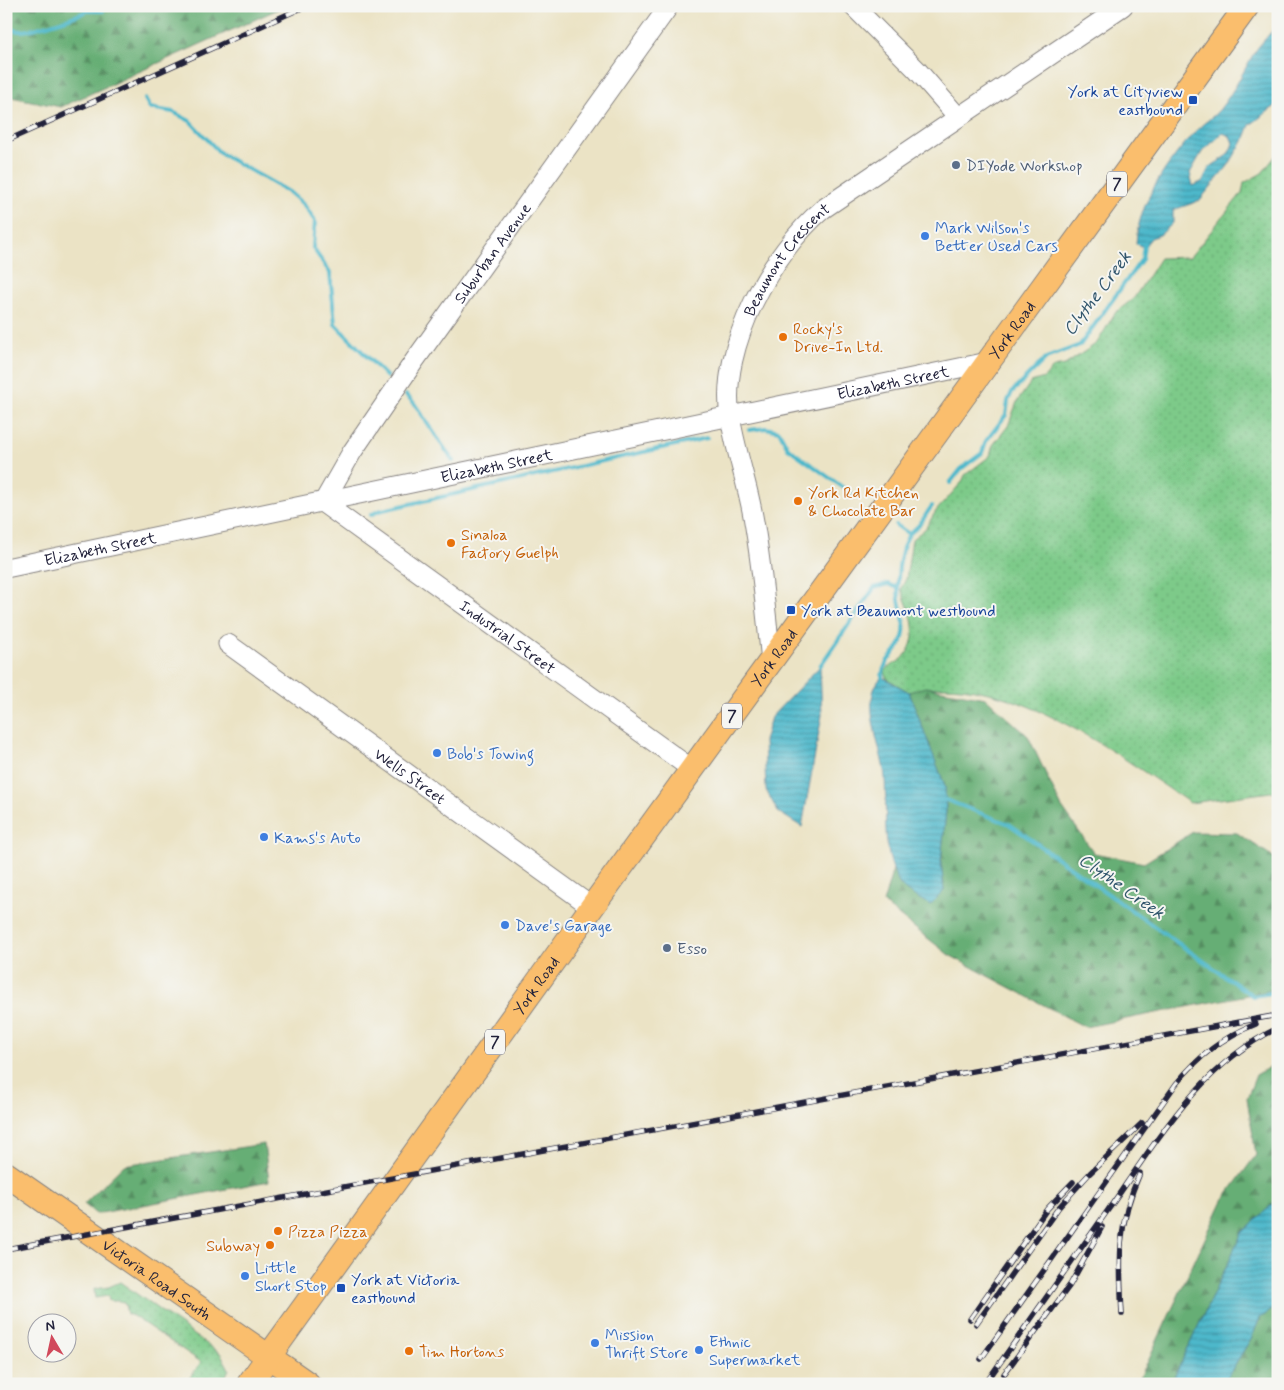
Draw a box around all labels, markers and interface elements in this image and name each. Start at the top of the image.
place label: York at Cityview eastbound [1068,82,1183,121]
marker: York at Cityview eastbound [1187,94,1199,106]
place label: DIYode Workshop [966,156,1083,177]
marker: DIYode Workshop [950,159,962,171]
road number: 7 [1107,172,1127,196]
street label: Beaumont Crescent [739,198,835,320]
street label: Suburban Avenue [450,199,536,308]
place label: Mark Wilson's Better Used Cars [935,218,1058,257]
marker: Mark Wilson's Better Used Cars [919,230,931,242]
water label: Clythe Creek [1058,246,1138,341]
street label: York Road [984,297,1041,364]
place label: Rocky's Drive-In Ltd. [793,319,883,358]
marker: Rocky's Drive-In Ltd. [777,331,789,343]
street label: Elizabeth Street [835,361,952,405]
street label: Elizabeth Street [439,445,555,489]
place label: York Rd Kitchen & Chocolate Bar [808,483,919,522]
marker: York Rd Kitchen & Chocolate Bar [792,495,804,507]
place label: Sinaloa Factory Guelph [461,525,559,564]
street label: Elizabeth Street [42,528,159,572]
marker: Sinaloa Factory Guelph [445,537,457,549]
street label: Industrial Street [455,596,560,680]
place label: York at Beaumont westbound [801,601,996,622]
marker: York at Beaumont westbound [785,604,797,616]
street label: York Road [746,625,803,692]
road number: 7 [722,704,742,728]
street label: Wells Street [370,744,449,810]
place label: Bob's Towing [447,744,534,766]
marker: Bob's Towing [431,747,443,759]
place label: Kams's Auto [274,828,361,849]
marker: Kams's Auto [258,831,270,843]
water label: Clythe Creek [1074,848,1169,925]
place label: Dave's Garage [515,916,613,937]
marker: Dave's Garage [499,919,511,931]
place label: Esso [677,939,707,960]
marker: Esso [661,942,673,954]
street label: York Road [509,953,565,1020]
road number: 7 [485,1030,505,1054]
place label: Pizza Pizza [288,1222,367,1243]
marker: Pizza Pizza [272,1225,284,1237]
street label: Victoria Road South [97,1235,215,1326]
place label: Subway [206,1236,260,1257]
marker: Subway [264,1239,276,1251]
place label: Little Short Stop [255,1258,327,1297]
marker: Little Short Stop [239,1270,251,1282]
place label: York at Victoria eastbound [351,1270,460,1309]
marker: York at Victoria eastbound [335,1282,347,1294]
north arrow [28,1312,78,1362]
text: N [44,1317,56,1336]
place label: Mission Thrift Store [605,1325,688,1364]
place label: Ethnic Supermarket [709,1332,801,1371]
marker: Mission Thrift Store [589,1337,601,1349]
place label: Tim Hortons [419,1342,504,1363]
marker: Ethnic Supermarket [693,1344,705,1356]
marker: Tim Hortons [403,1345,415,1357]

